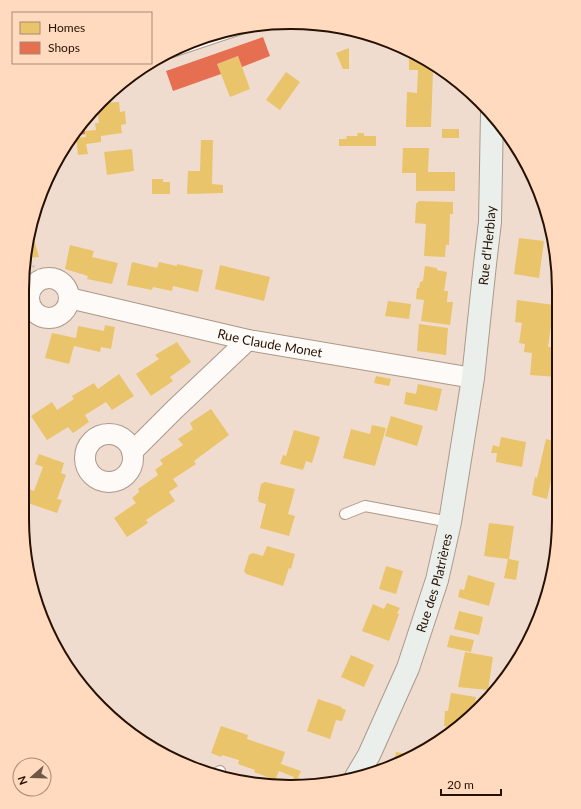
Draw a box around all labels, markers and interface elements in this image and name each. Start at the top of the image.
legend [12,12,152,64]
text: Homes [48,20,85,35]
text: Shops [48,40,80,55]
street label: Rue d'Herblay [475,205,498,286]
street label: Rue Claude Monet [216,325,324,360]
street label: Rue des Platrières [412,532,455,634]
north arrow [12,757,52,797]
scale bar [441,771,501,797]
text: N [15,774,30,787]
text: 20 m [447,777,474,792]

